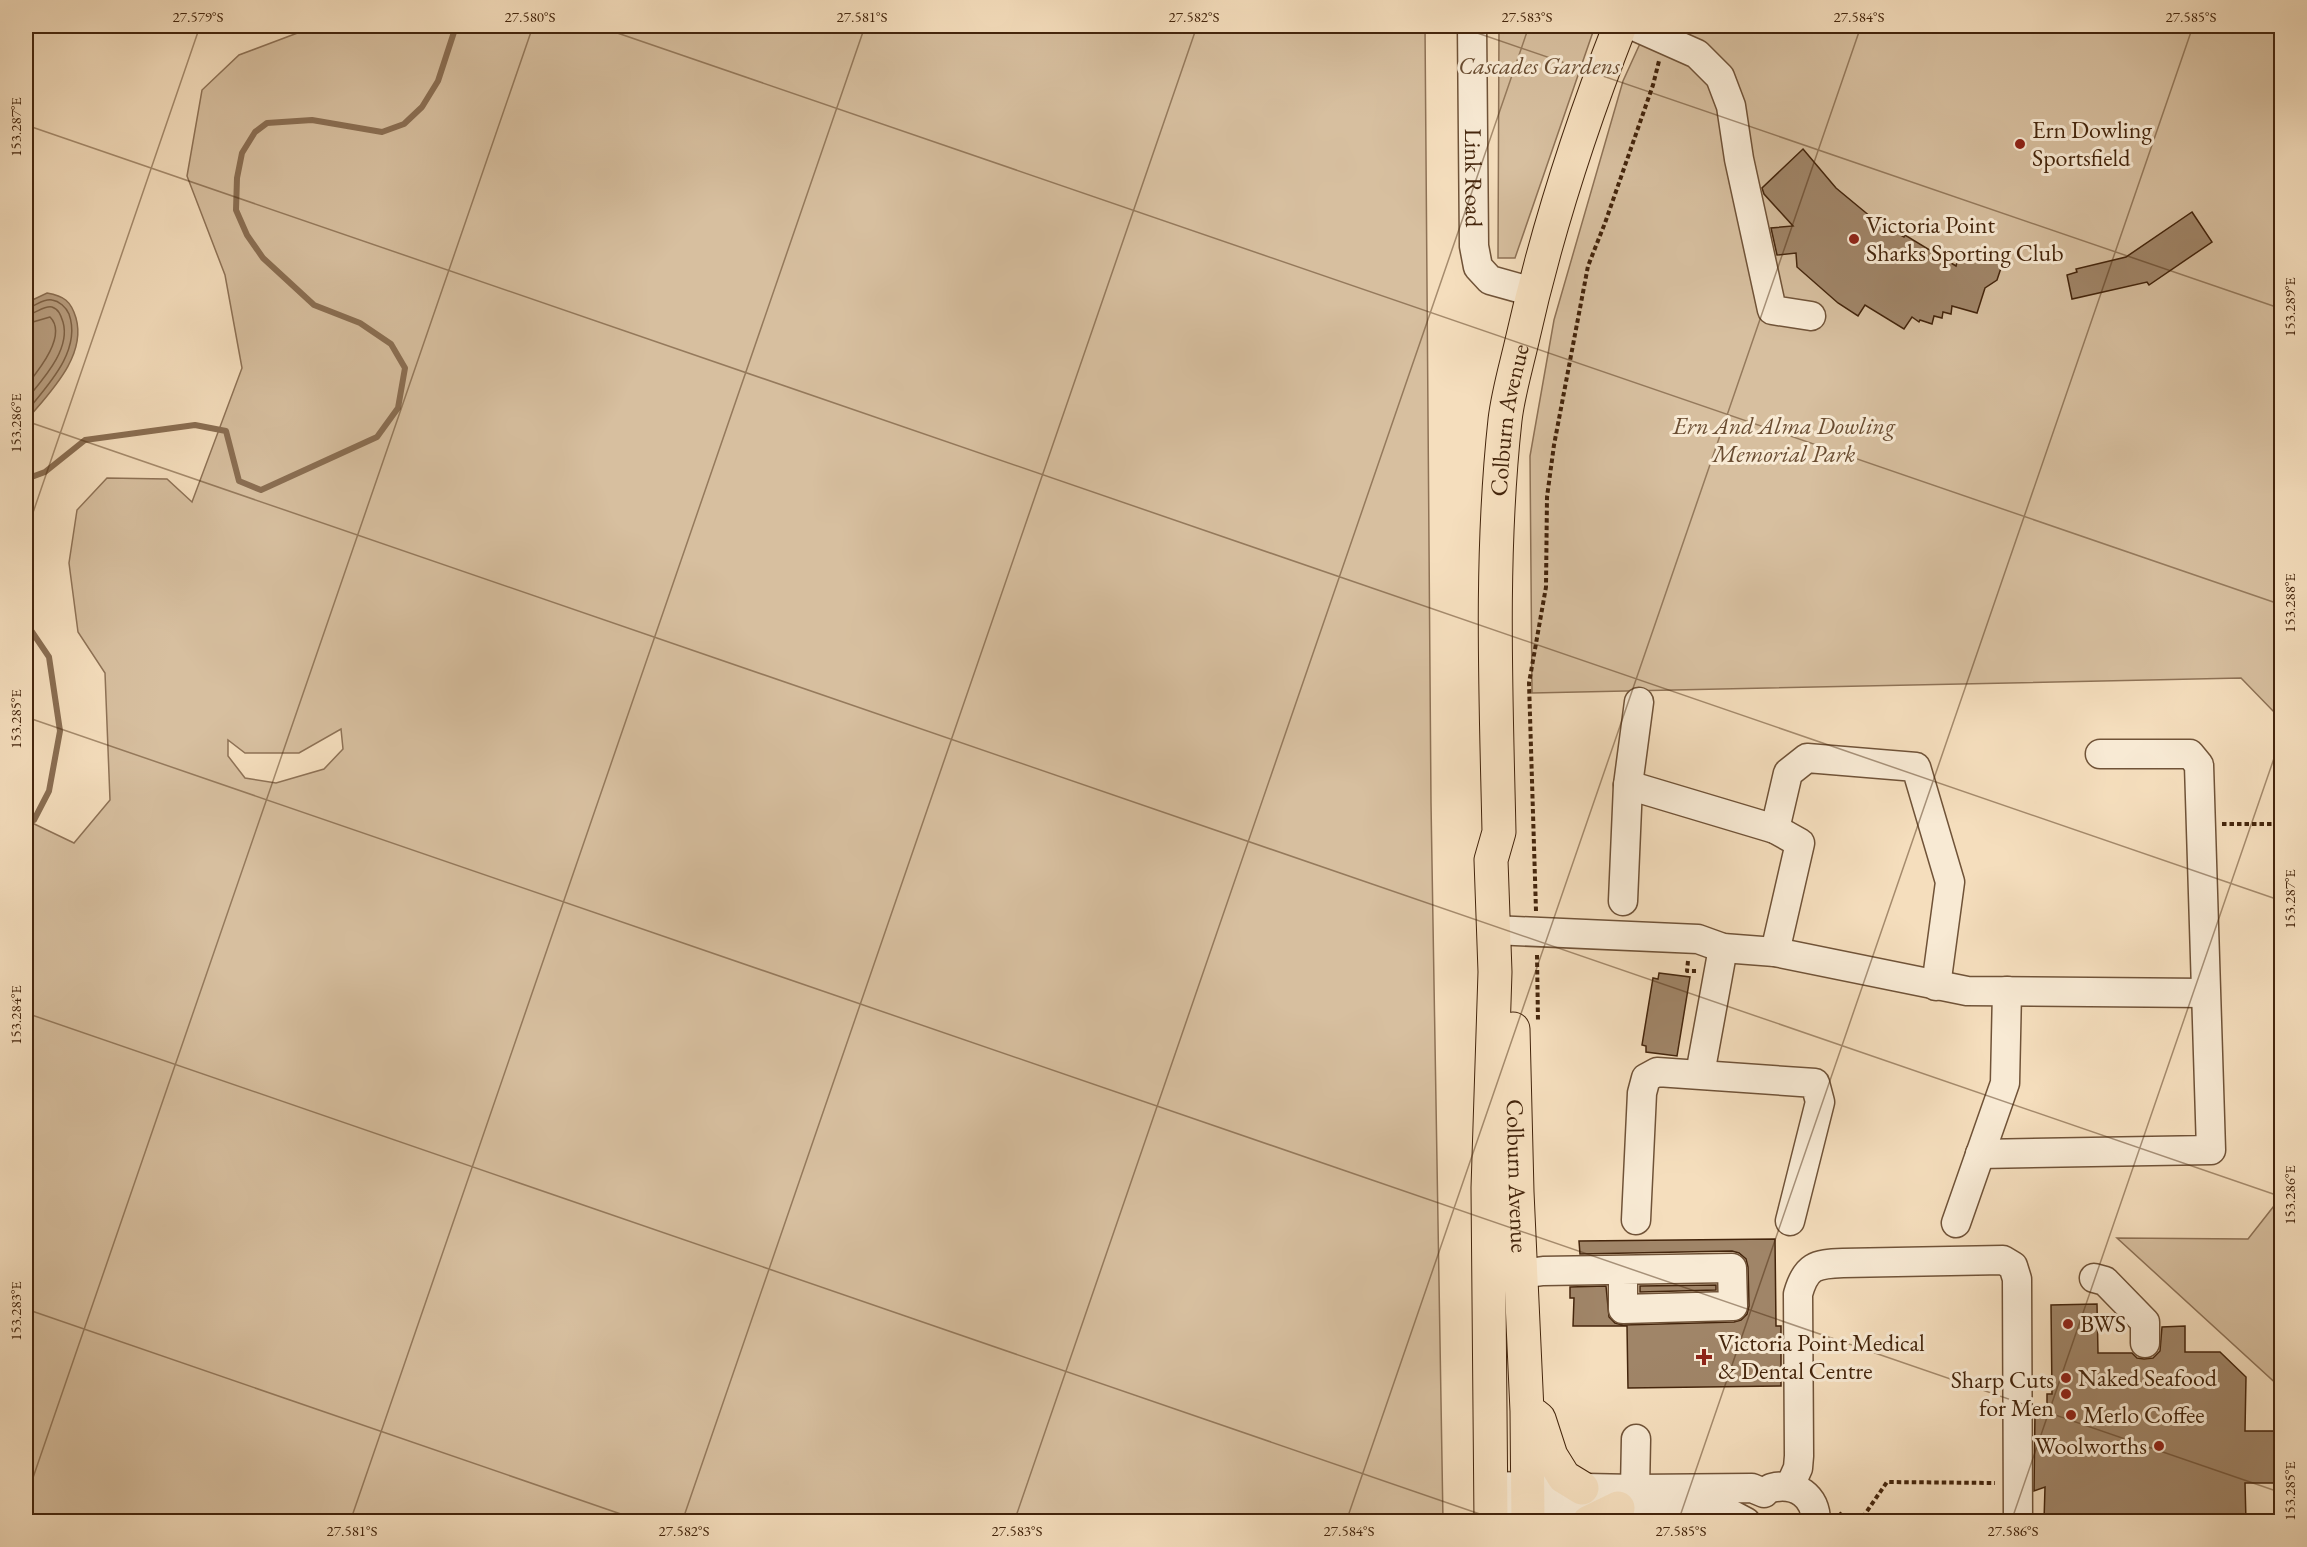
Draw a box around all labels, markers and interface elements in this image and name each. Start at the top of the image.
text: 27.579°S [173,7,223,26]
text: 27.580°S [505,7,555,26]
text: 27.581°S [837,7,887,26]
text: 27.582°S [1169,7,1219,26]
text: 27.583°S [1502,7,1552,26]
text: 27.584°S [1834,7,1884,26]
text: 27.585°S [2166,7,2216,26]
park label: Cascades Gardens [1458,50,1620,81]
text: 153.287°E [6,97,25,157]
place label: Ern Dowling Sportsfield [2032,114,2152,173]
street label: Link Road [1458,128,1490,228]
marker: Ern Dowling Sportsfield [2013,137,2027,151]
place label: Victoria Point Sharks Sporting Club [1866,209,2064,268]
marker: Victoria Point Sharks Sporting Club [1847,232,1861,246]
text: 153.289°E [2280,277,2299,337]
street label: Colburn Avenue [1483,341,1536,497]
text: 153.286°E [6,393,25,453]
park label: Ern And Alma Dowling Memorial Park [1672,410,1896,469]
text: 153.288°E [2280,573,2299,633]
text: 153.285°E [6,689,25,749]
text: 153.287°E [2280,869,2299,929]
text: 153.284°E [6,985,25,1045]
street label: Colburn Avenue [1500,1099,1536,1254]
text: 153.286°E [2280,1165,2299,1225]
text: 153.283°E [6,1281,25,1341]
place label: BWS [2080,1308,2126,1339]
marker: BWS [2061,1317,2075,1331]
place label: Victoria Point Medical & Dental Centre [1718,1327,1925,1386]
marker: Victoria Point Medical & Dental Centre [1695,1348,1713,1366]
place label: Naked Seafood [2078,1362,2218,1393]
place label: Sharp Cuts for Men [1951,1364,2054,1423]
marker: Naked Seafood [2059,1371,2073,1385]
marker: Sharp Cuts for Men [2059,1387,2073,1401]
place label: Merlo Coffee [2083,1399,2205,1430]
marker: Merlo Coffee [2064,1408,2078,1422]
place label: Woolworths [2035,1430,2147,1461]
marker: Woolworths [2152,1439,2166,1453]
text: 153.285°E [2280,1461,2299,1521]
text: 27.581°S [327,1521,377,1540]
text: 27.582°S [659,1521,709,1540]
text: 27.583°S [992,1521,1042,1540]
text: 27.584°S [1324,1521,1374,1540]
text: 27.585°S [1656,1521,1706,1540]
text: 27.586°S [1988,1521,2038,1540]

